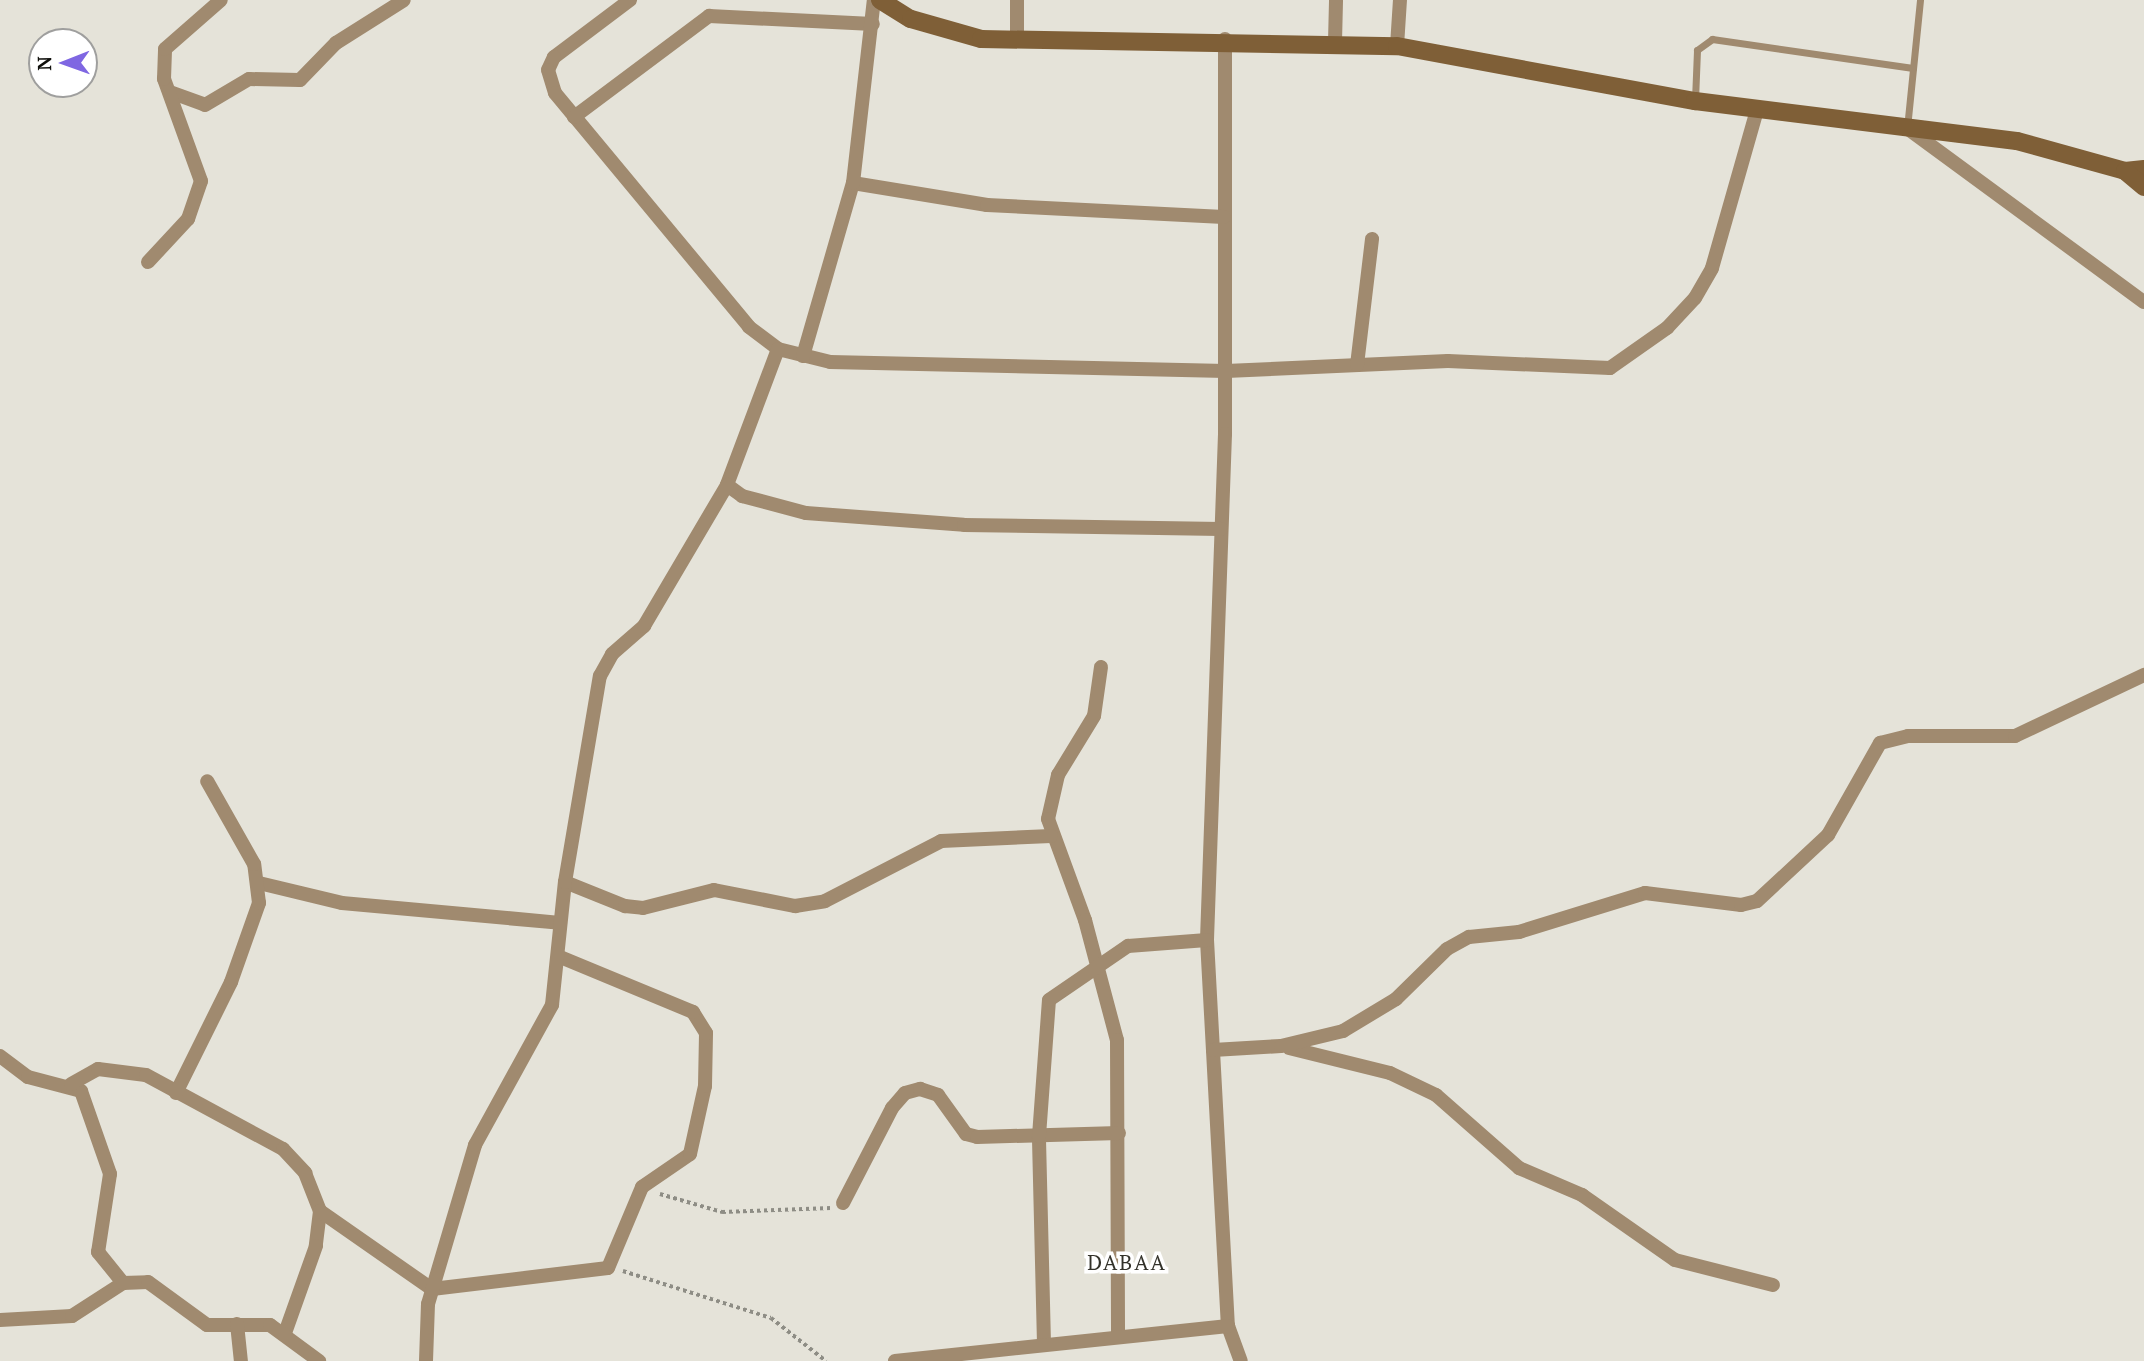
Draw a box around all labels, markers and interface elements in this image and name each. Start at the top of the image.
north arrow [28,28,98,98]
text: N [31,56,56,71]
district label: DABAA [1088,1249,1166,1275]

